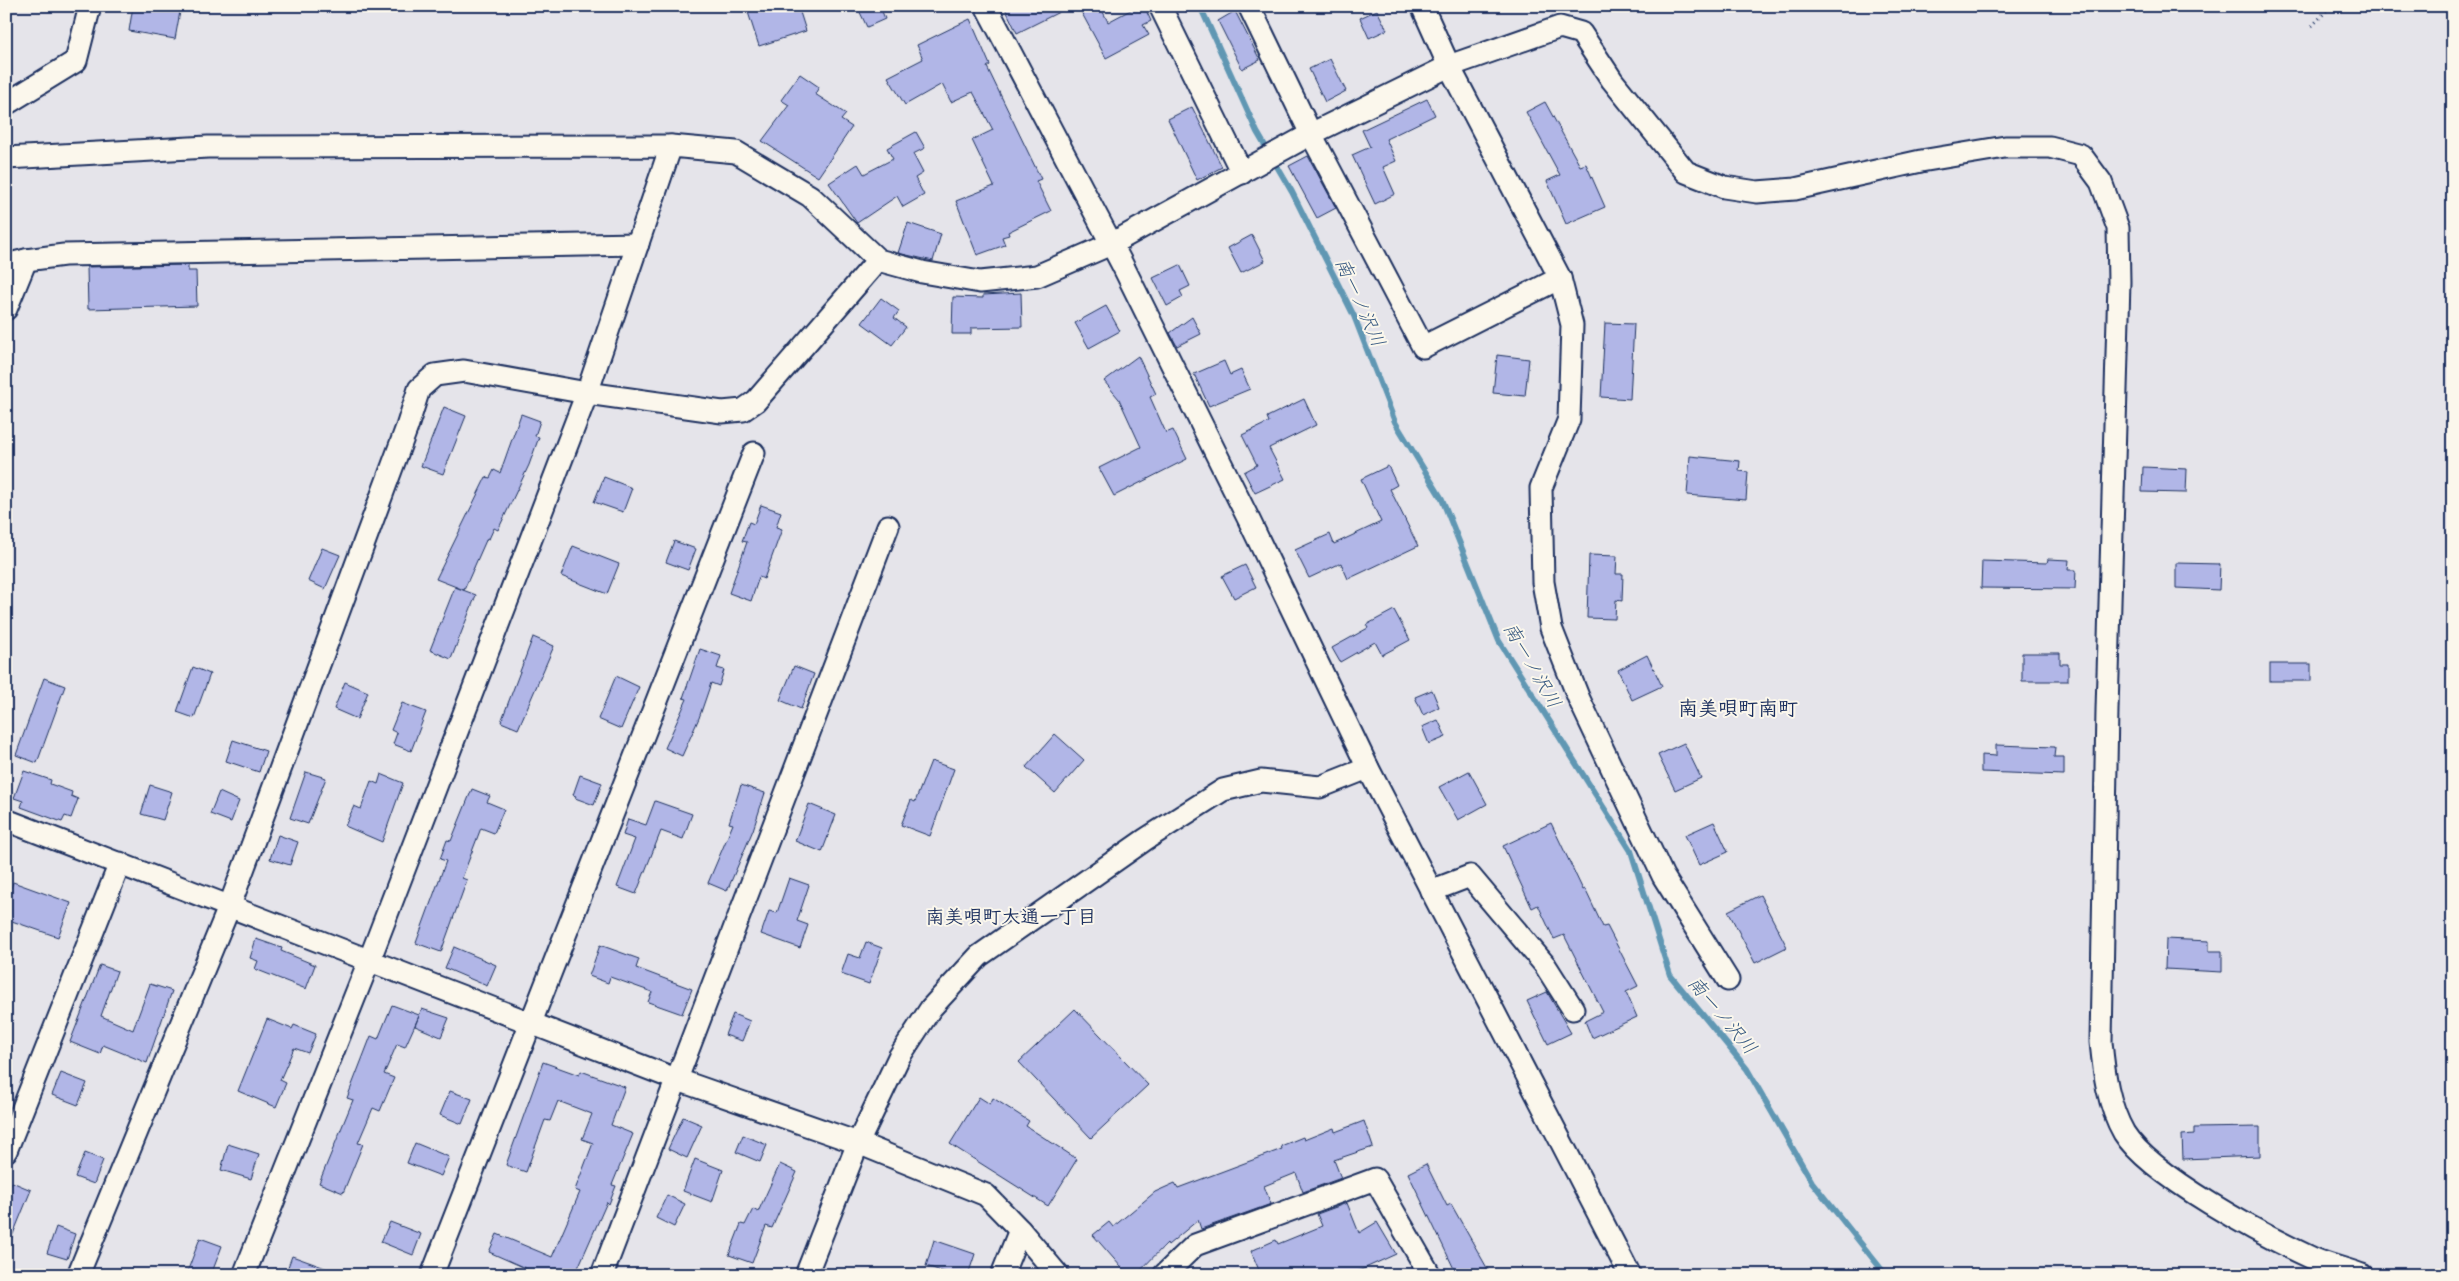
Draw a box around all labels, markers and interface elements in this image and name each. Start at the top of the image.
water label: 南一ノ沢川 [1331,254,1391,350]
water label: 南一ノ沢川 [1499,618,1567,712]
district label: 南美唄町南町 [1678,695,1798,720]
district label: 南美唄町大通一丁目 [925,904,1097,928]
water label: 南一ノ沢川 [1683,971,1763,1059]

